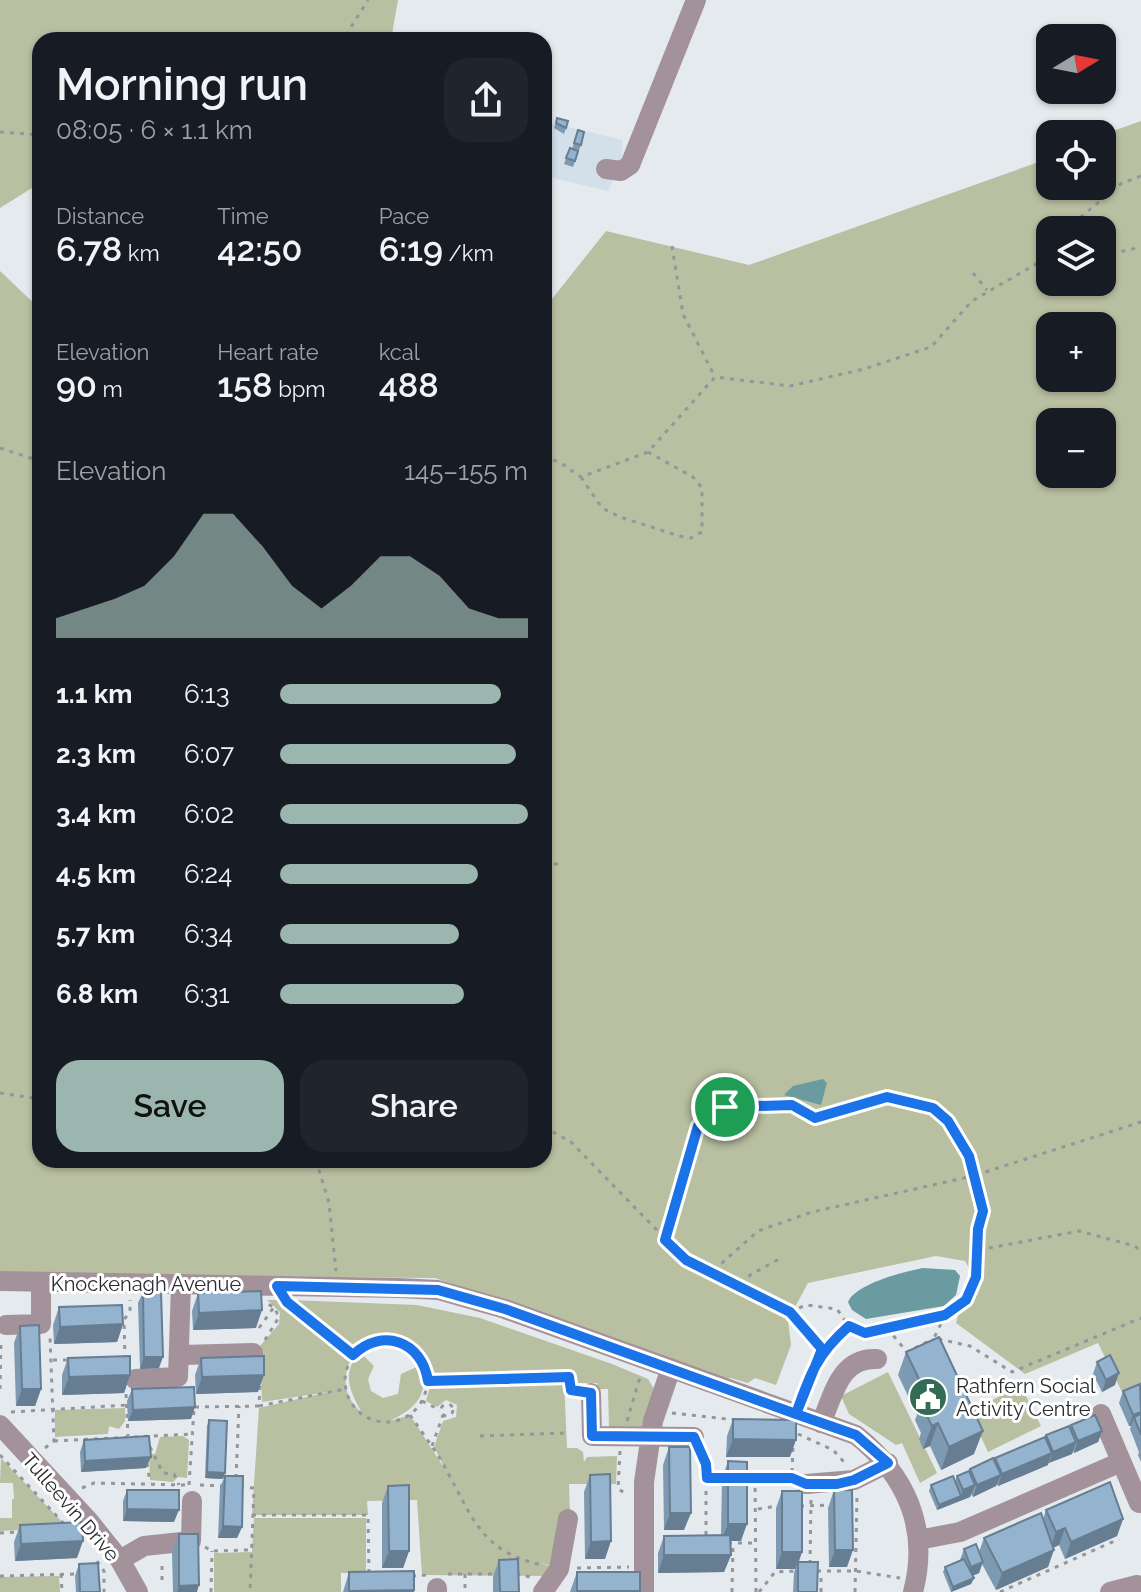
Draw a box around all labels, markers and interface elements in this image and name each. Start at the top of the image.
north arrow [1036,24,1116,104]
map controls [1036,24,1116,488]
button: share [444,58,528,142]
text: Morning run [56,59,308,110]
text: 08:05 · 6 × 1.1 km [56,115,253,145]
button: locate [1036,120,1116,200]
text: Distance [56,203,144,229]
text: Time [217,203,269,229]
text: Pace [379,203,429,229]
button: layers [1036,216,1116,296]
text: 6.78 [56,229,122,269]
text: 42:50 [217,229,302,269]
text: 6:19 [379,229,443,269]
text: km [122,240,160,266]
text: /km [443,240,494,266]
button: + [1036,312,1116,392]
text: Elevation [56,339,149,365]
text: Heart rate [217,339,319,365]
text: kcal [379,339,420,365]
text: 90 [56,365,97,405]
text: 158 [217,365,273,405]
text: 488 [379,365,439,405]
text: m [97,376,123,402]
text: bpm [273,376,326,402]
button: − [1036,408,1116,488]
text: Elevation [56,456,166,486]
text: 145–155 m [404,456,528,486]
text: 1.1 km [56,679,133,709]
text: 6:13 [184,679,230,709]
text: 2.3 km [56,739,136,769]
text: 6:07 [184,739,234,769]
text: 3.4 km [56,799,136,829]
text: 6:02 [184,799,234,829]
text: 4.5 km [56,859,136,889]
text: 6:24 [184,859,232,889]
text: 5.7 km [56,919,135,949]
text: 6:34 [184,919,233,949]
text: 6.8 km [56,979,138,1009]
text: 6:31 [184,979,230,1009]
button: Save [56,1060,284,1152]
button: Share [300,1060,528,1152]
pin [691,1073,759,1141]
icon: arrive [703,1085,747,1129]
street label: Knockenagh Avenue [51,1272,241,1296]
place label: Rathfern Social Activity Centre [956,1374,1096,1421]
public building icon: Rathfern Social Activity Centre [907,1376,949,1418]
street label: Tulleevin Drive [17,1448,125,1566]

